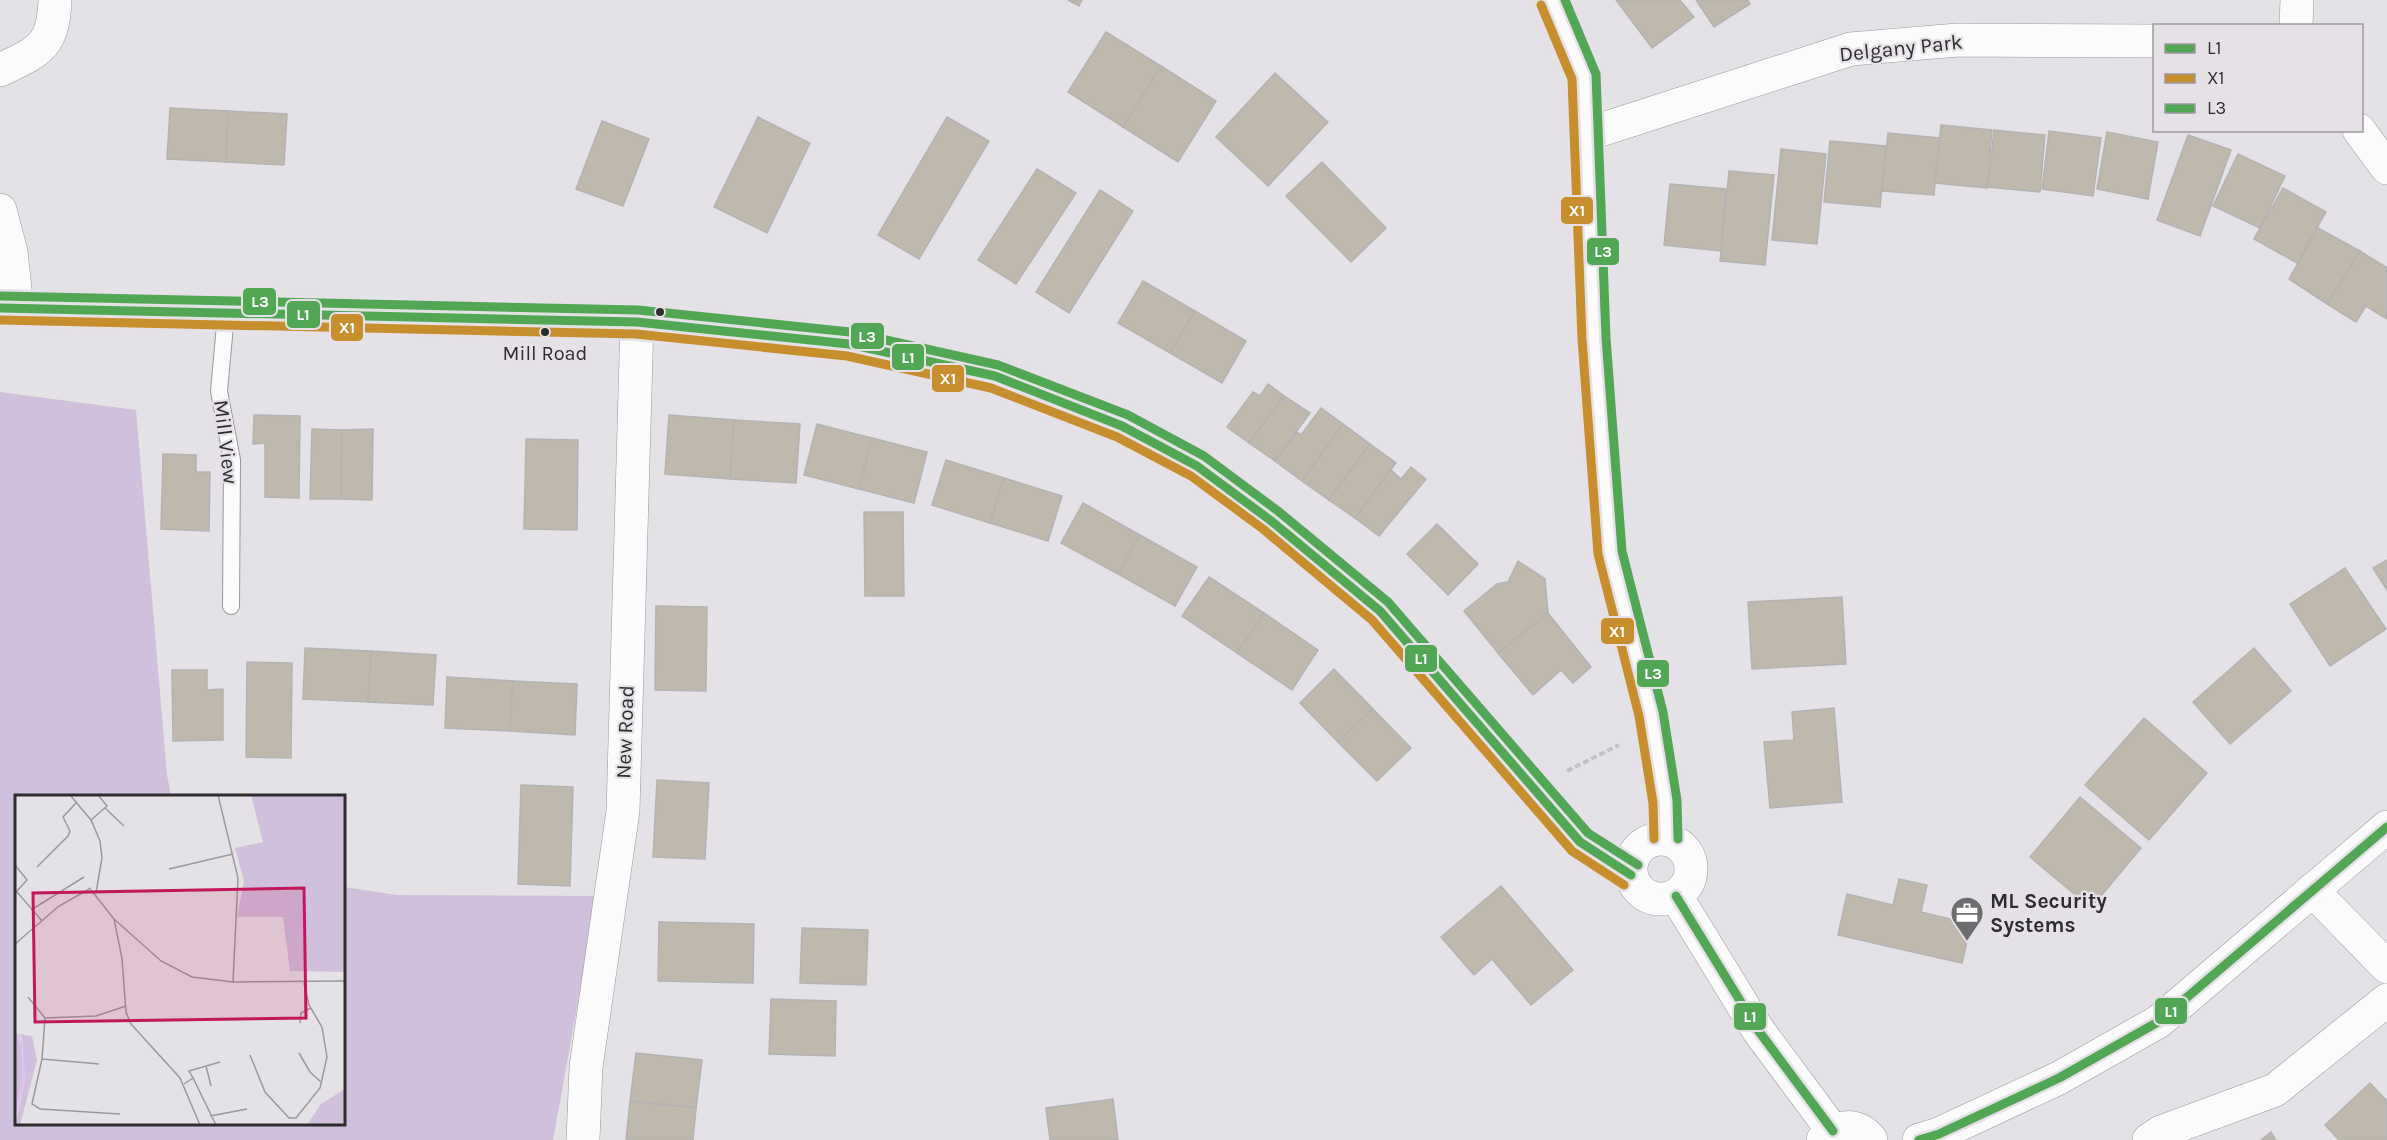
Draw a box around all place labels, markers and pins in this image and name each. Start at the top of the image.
unlabelled marker [654,306,666,318]
marker: Mill Road [539,326,551,338]
place label: Mill Road [503,342,587,365]
place label: ML Security Systems [1990,889,2107,937]
office icon: ML Security Systems [1949,895,1985,942]

